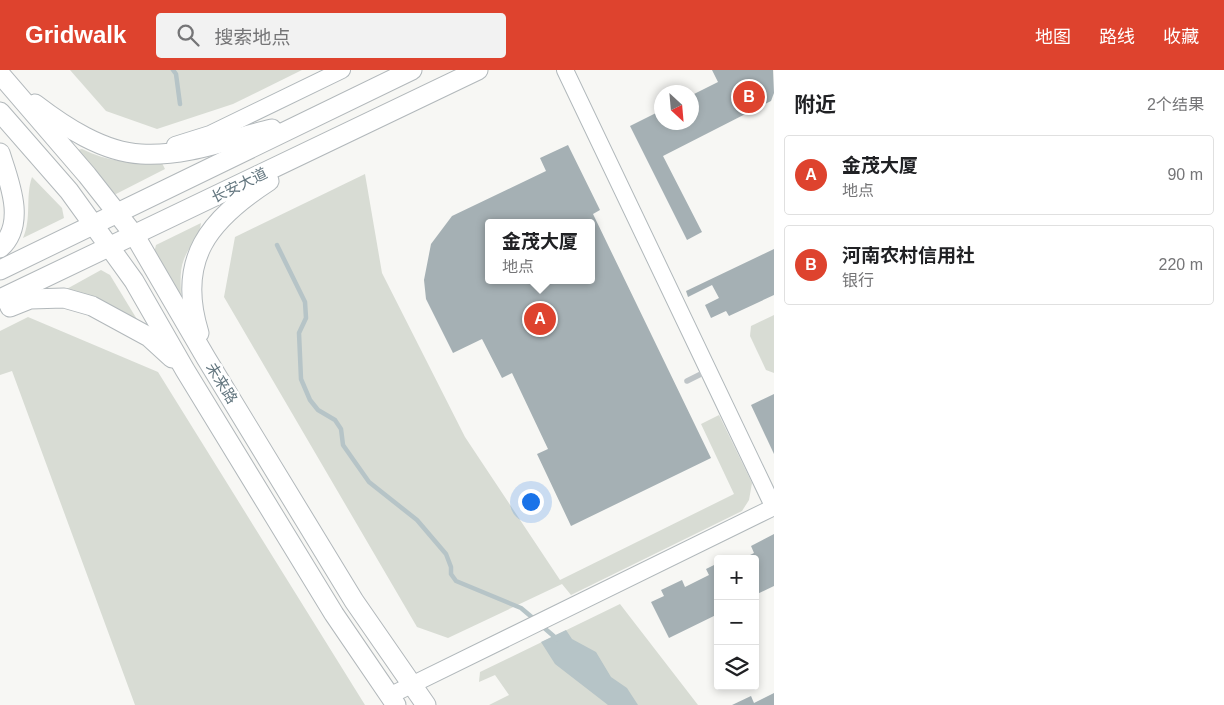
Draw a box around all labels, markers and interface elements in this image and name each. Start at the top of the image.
search box [156,13,506,58]
text: Gridwalk [25,21,126,48]
icon: search [174,21,202,49]
text: 搜索地点 [214,27,290,48]
text: 地图 [1035,27,1071,47]
text: 路线 [1099,27,1135,47]
text: 收藏 [1163,27,1199,47]
pin: B [733,78,765,116]
north arrow [654,85,699,130]
text: 附近 [794,93,836,116]
text: 2个结果 [1147,96,1204,113]
text: 金茂大厦 [842,155,918,176]
street label: 长安大道 [208,164,270,206]
text: A [805,166,817,183]
text: 90 m [1167,166,1203,183]
text: 地点 [842,182,874,199]
popup [485,219,595,284]
text: 金茂大厦 [502,231,578,252]
text: 河南农村信用社 [842,245,975,266]
text: B [805,256,817,273]
text: 220 m [1159,256,1203,273]
text: 地点 [502,258,534,275]
text: 银行 [842,272,874,289]
pin: A [524,300,556,338]
street label: 未来路 [203,359,241,407]
your location [518,489,544,515]
map controls [714,555,759,690]
button: + [714,555,759,600]
button: − [714,600,759,645]
button: layers [714,645,759,690]

